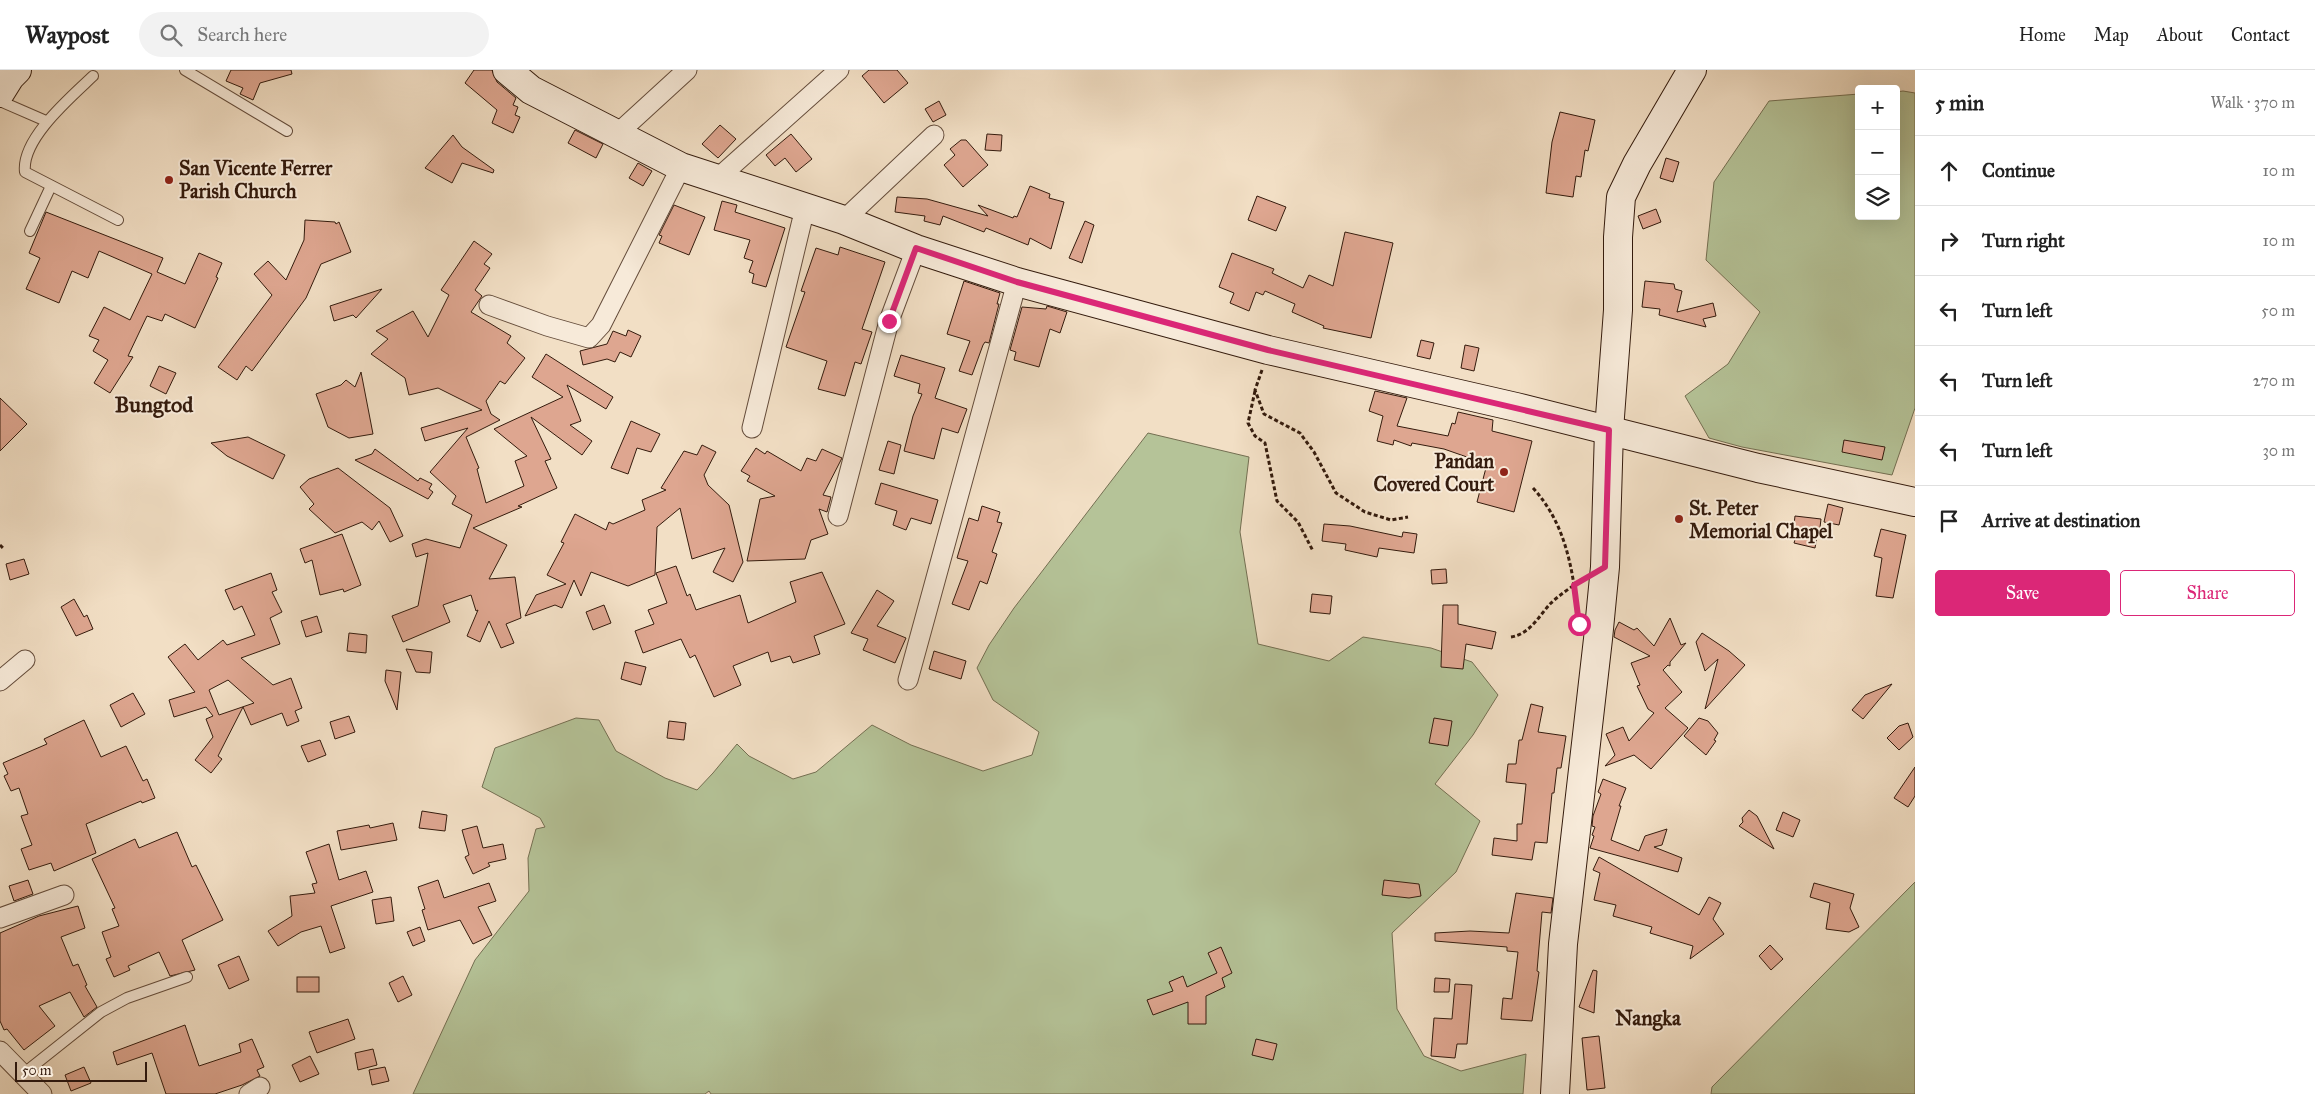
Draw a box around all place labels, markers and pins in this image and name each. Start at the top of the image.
place label: San Vicente Ferrer Parish Church [179,156,333,203]
marker: San Vicente Ferrer Parish Church [163,174,175,186]
place label: Pandan Covered Court [1373,449,1495,496]
marker: Pandan Covered Court [1498,466,1510,478]
place label: St. Peter Memorial Chapel [1689,496,1833,544]
marker: St. Peter Memorial Chapel [1673,513,1685,525]

